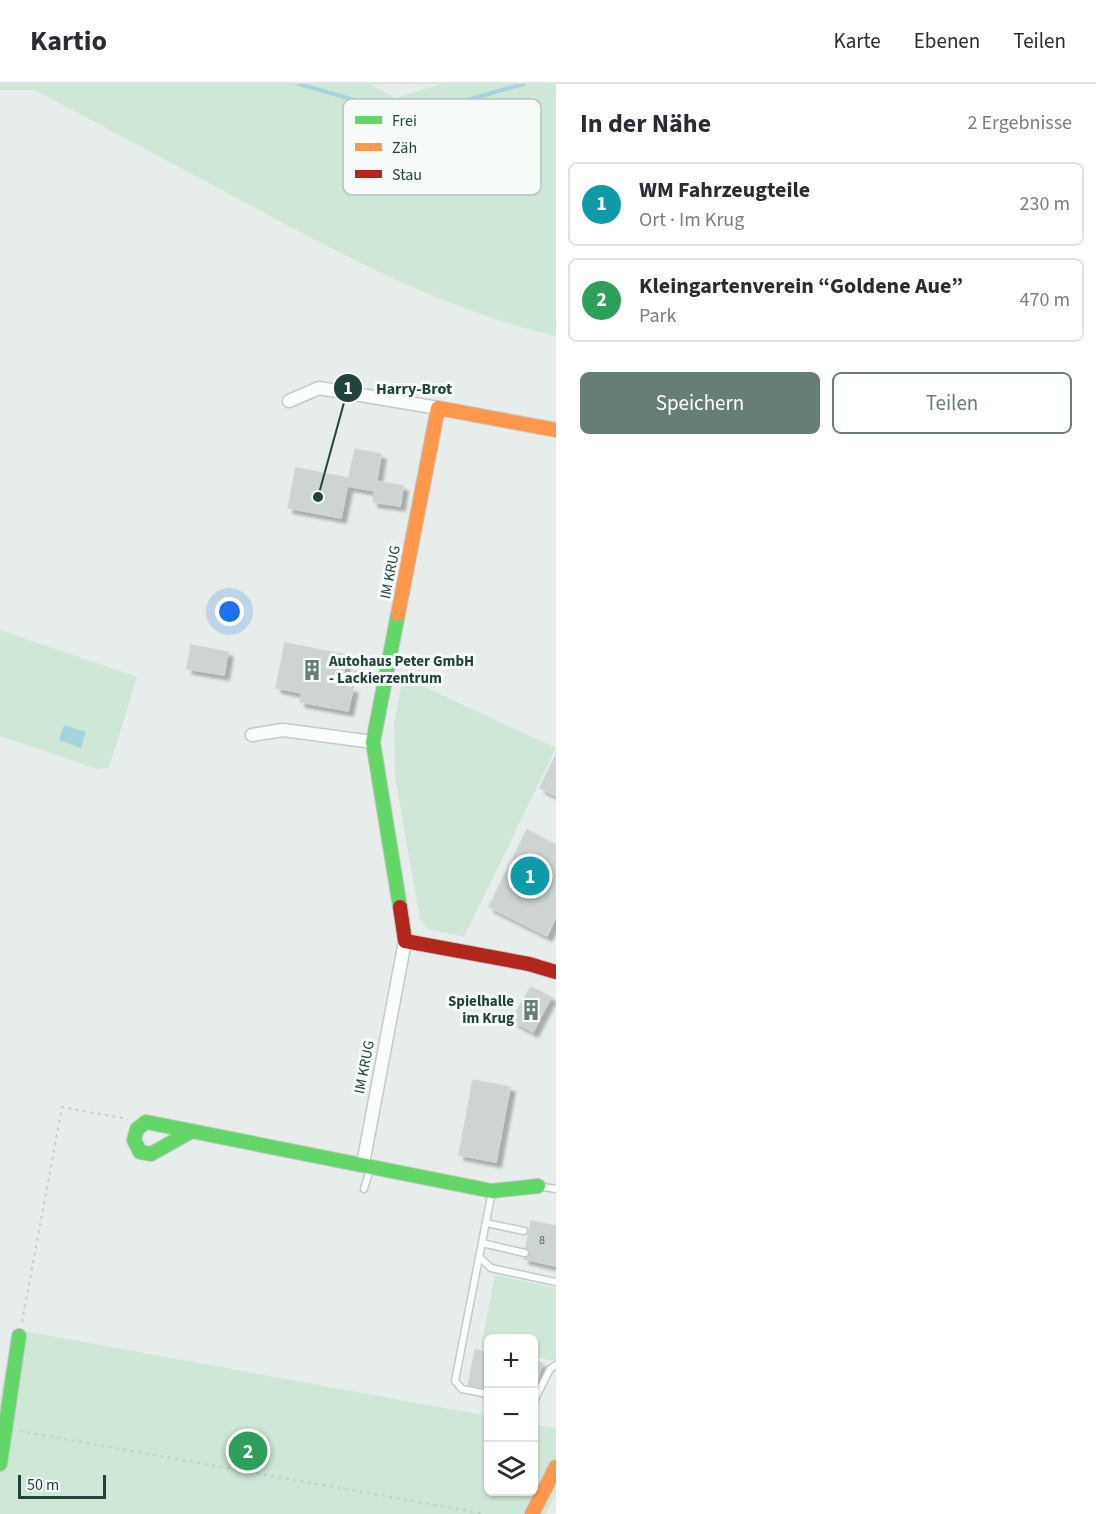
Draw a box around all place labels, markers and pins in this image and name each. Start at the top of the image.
callout: Harry-Brot [333,371,464,405]
place label: Autohaus Peter GmbH - Lackierzentrum [328,651,474,689]
building icon: Autohaus Peter GmbH - Lackierzentrum [300,658,324,682]
pin: 1 [510,854,550,898]
place label: Spielhalle im Krug [448,991,514,1029]
building icon: Spielhalle im Krug [519,998,543,1022]
pin: 2 [228,1428,268,1474]

